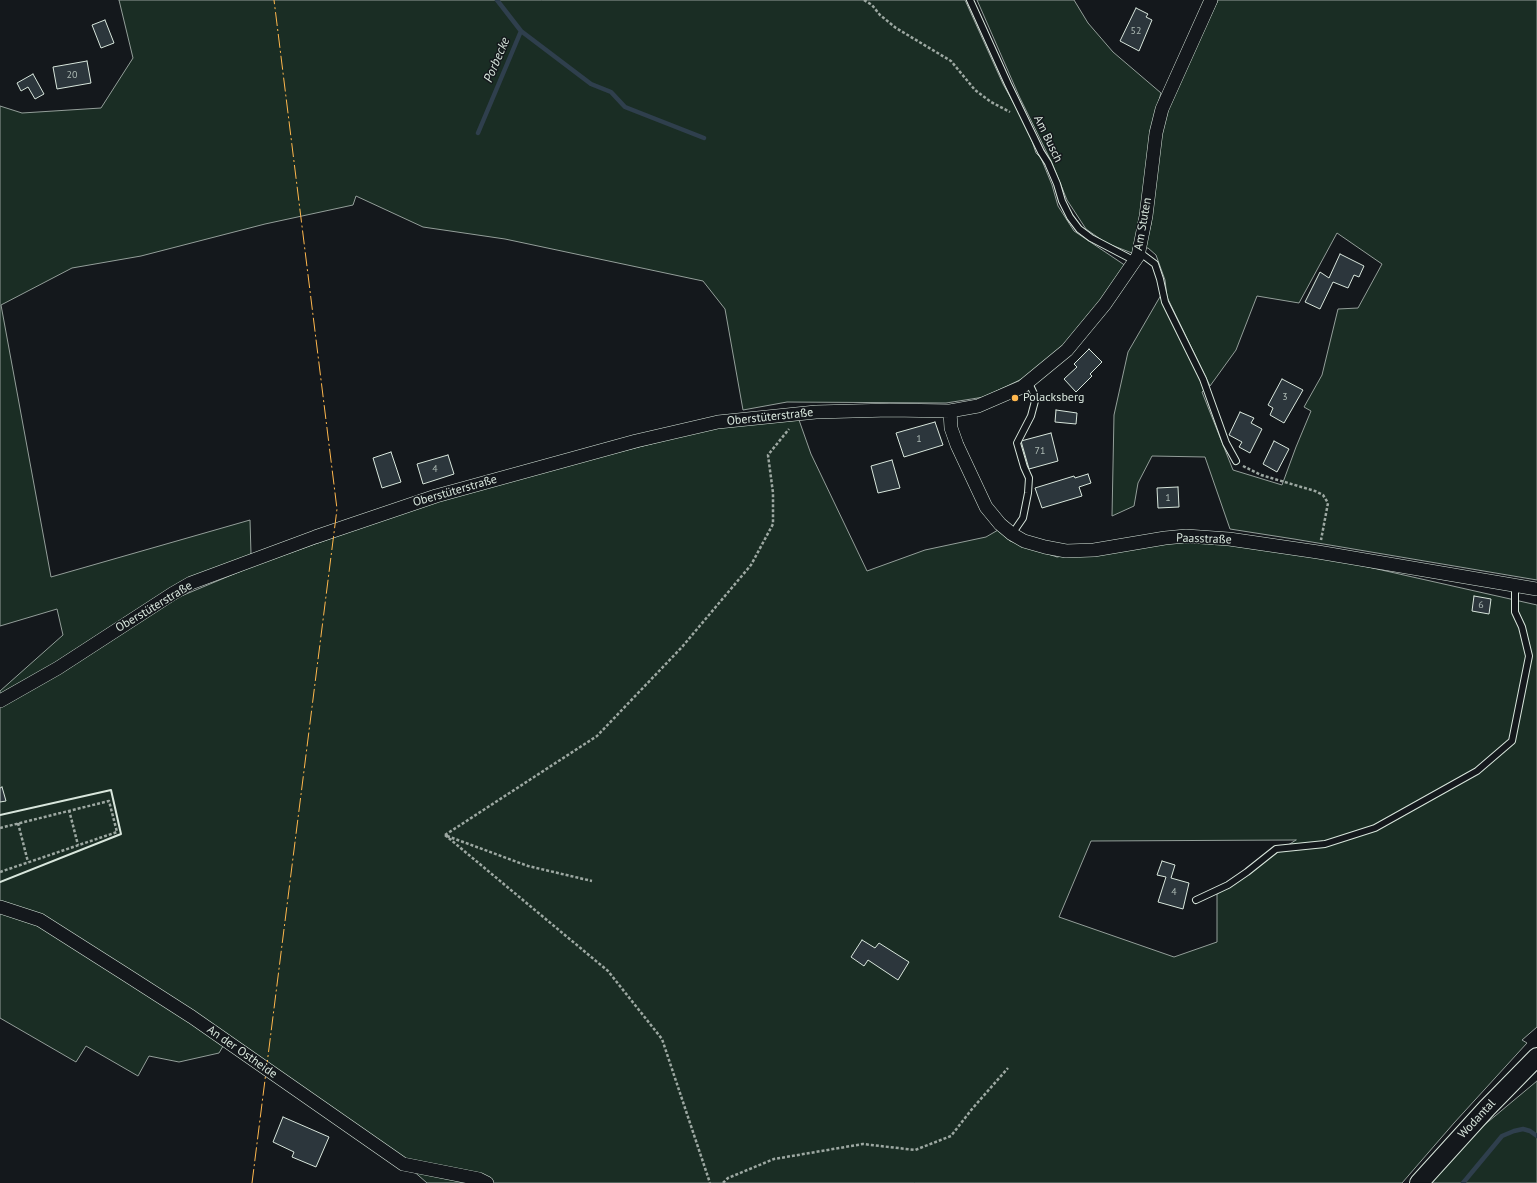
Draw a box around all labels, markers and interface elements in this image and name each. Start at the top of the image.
house number: 52 [1131,25,1141,37]
water label: Porbecke [481,35,513,85]
house number: 20 [67,69,77,81]
street label: Am Busch [1030,113,1066,165]
street label: Am Stuten [1131,196,1155,252]
place label: Polacksberg [1023,391,1084,405]
house number: 3 [1282,391,1288,403]
marker: Polacksberg [1010,393,1020,403]
street label: Oberstüterstraße [726,405,814,429]
house number: 1 [916,433,922,445]
house number: 71 [1035,445,1045,457]
house number: 4 [432,463,438,475]
street label: Oberstüterstraße [411,472,499,510]
house number: 1 [1165,492,1171,504]
street label: Paasstraße [1176,531,1232,547]
street label: Oberstüterstraße [113,578,195,636]
house number: 6 [1478,599,1484,611]
house number: 4 [1171,886,1177,898]
street label: An der Ostheide [204,1022,280,1082]
street label: Wodantal [1455,1096,1499,1142]

